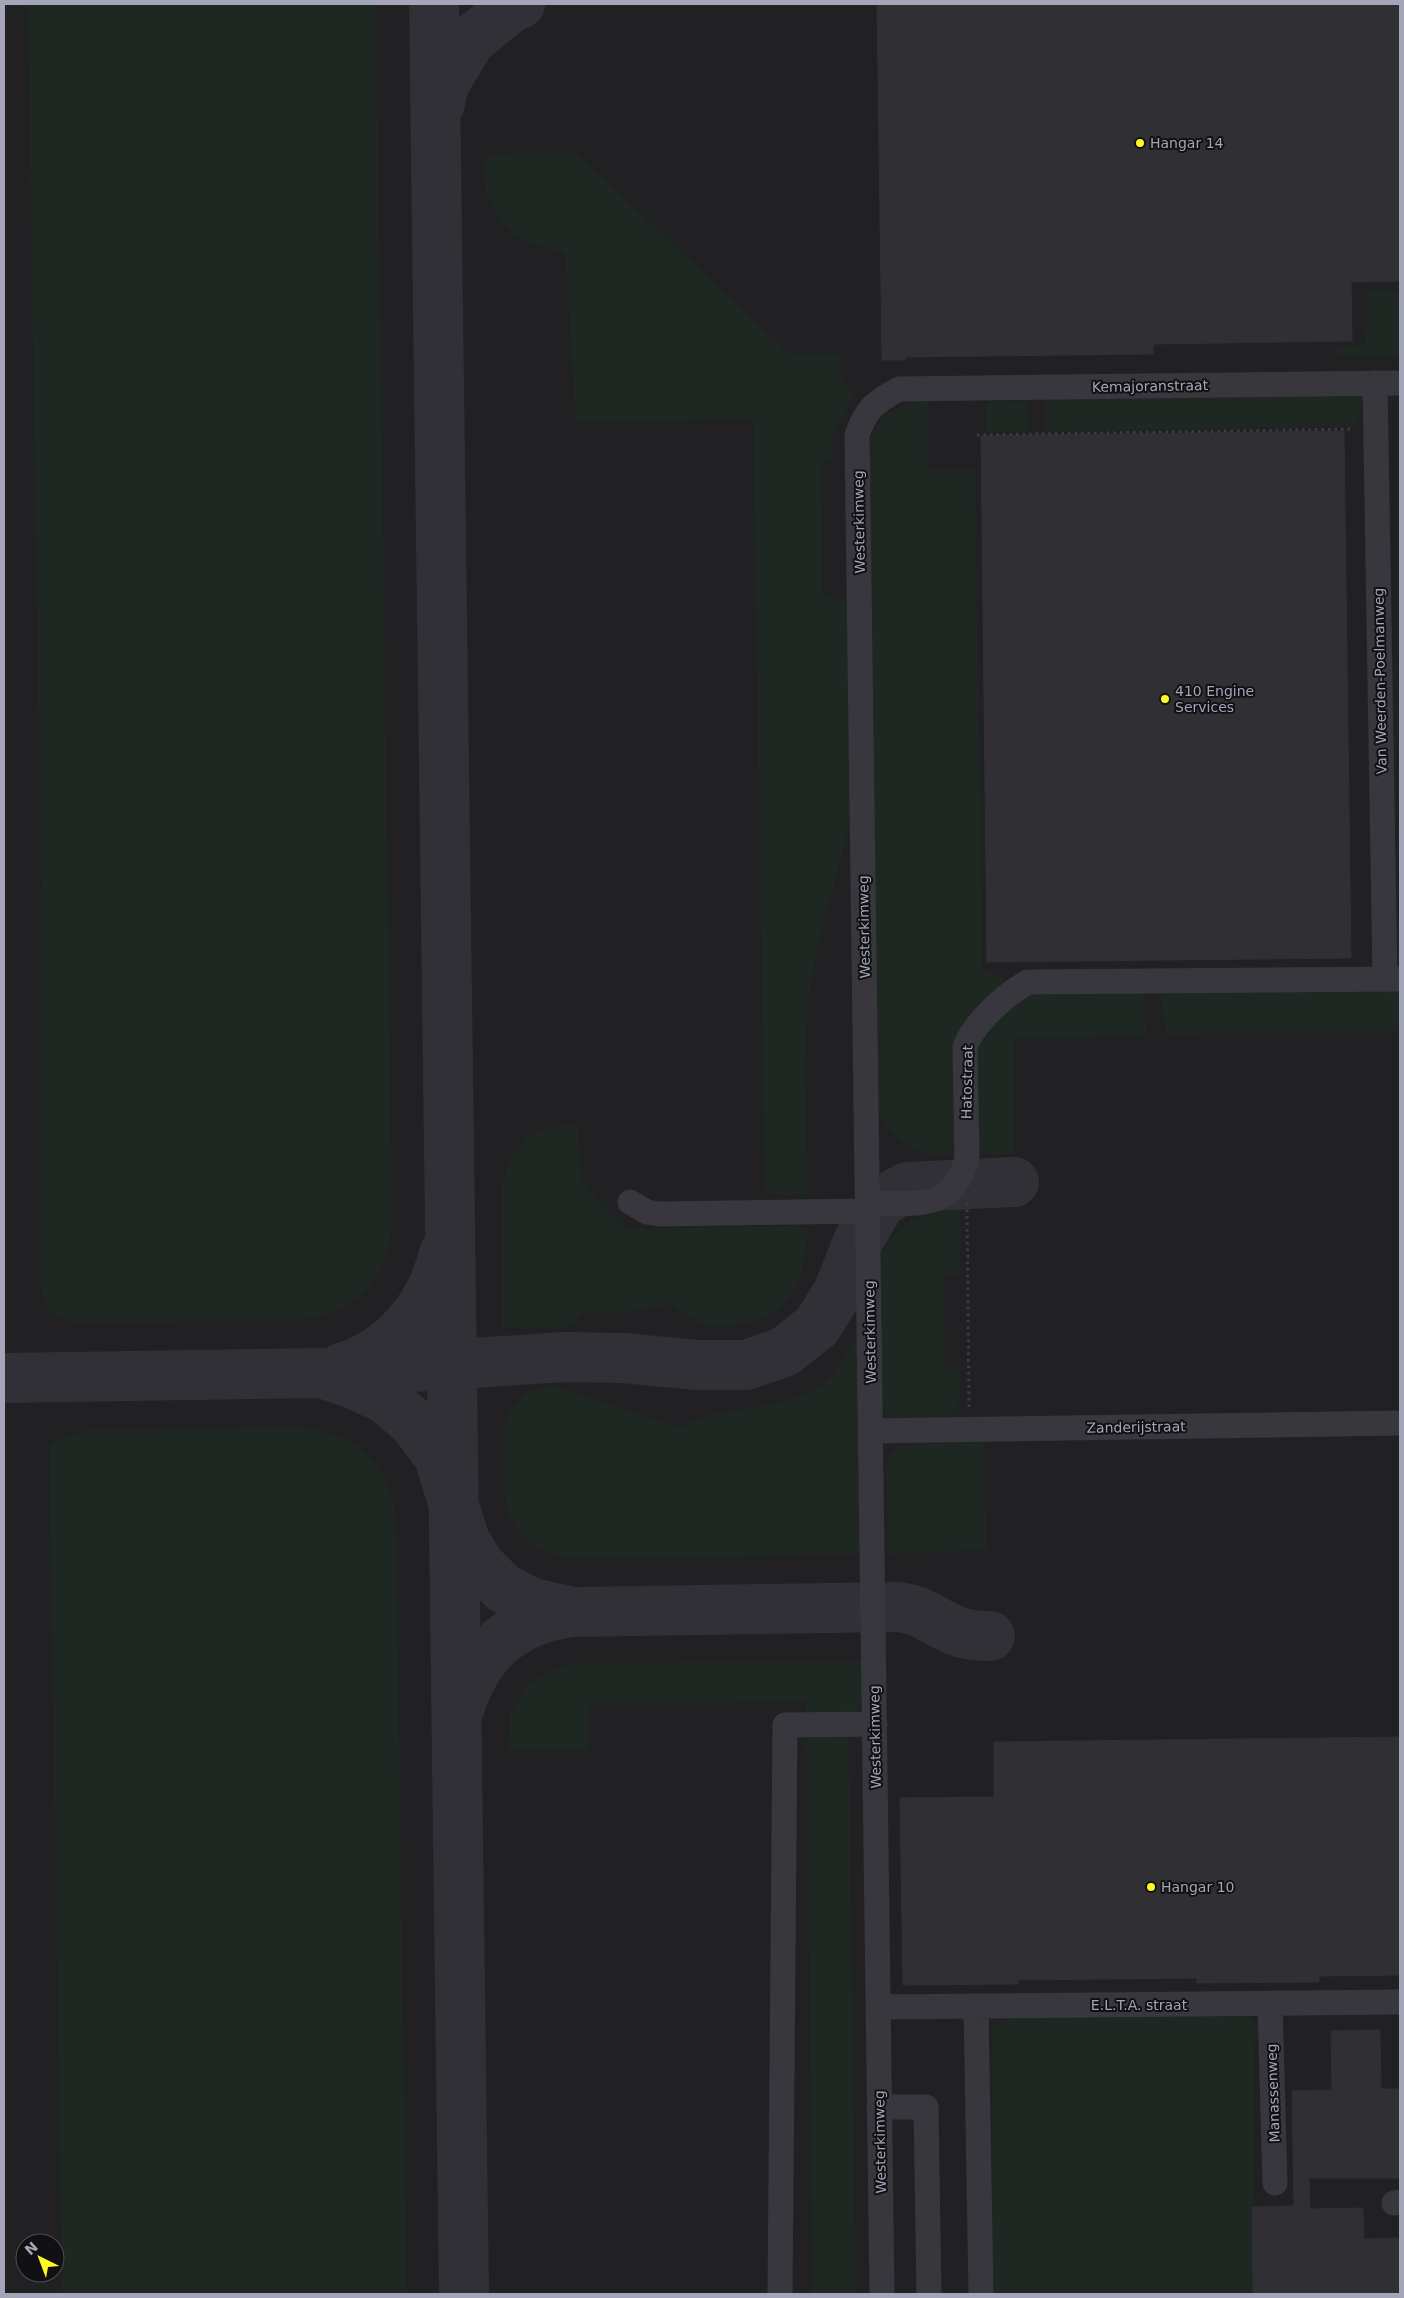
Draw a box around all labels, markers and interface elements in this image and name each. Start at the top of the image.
place label: Hangar 14 [1150,135,1224,151]
marker: Hangar 14 [1134,137,1146,149]
street label: Kemajoranstraat [1092,377,1209,395]
street label: Westerkimweg [850,470,868,574]
street label: Van Weerden-Poelmanweg [1370,588,1390,774]
place label: 410 Engine Services [1175,683,1254,715]
marker: 410 Engine Services [1159,693,1171,705]
street label: Westerkimweg [855,875,873,979]
street label: Hatostraat [958,1044,976,1119]
street label: Westerkimweg [861,1280,879,1384]
street label: Zanderijstraat [1086,1418,1186,1436]
street label: Westerkimweg [866,1685,884,1789]
place label: Hangar 10 [1161,1879,1234,1895]
marker: Hangar 10 [1145,1881,1157,1893]
street label: E.L.T.A. straat [1091,1997,1188,2013]
street label: Manassenweg [1263,2043,1283,2143]
street label: Westerkimweg [871,2090,889,2194]
north arrow [15,2233,65,2283]
text: N [22,2238,41,2258]

